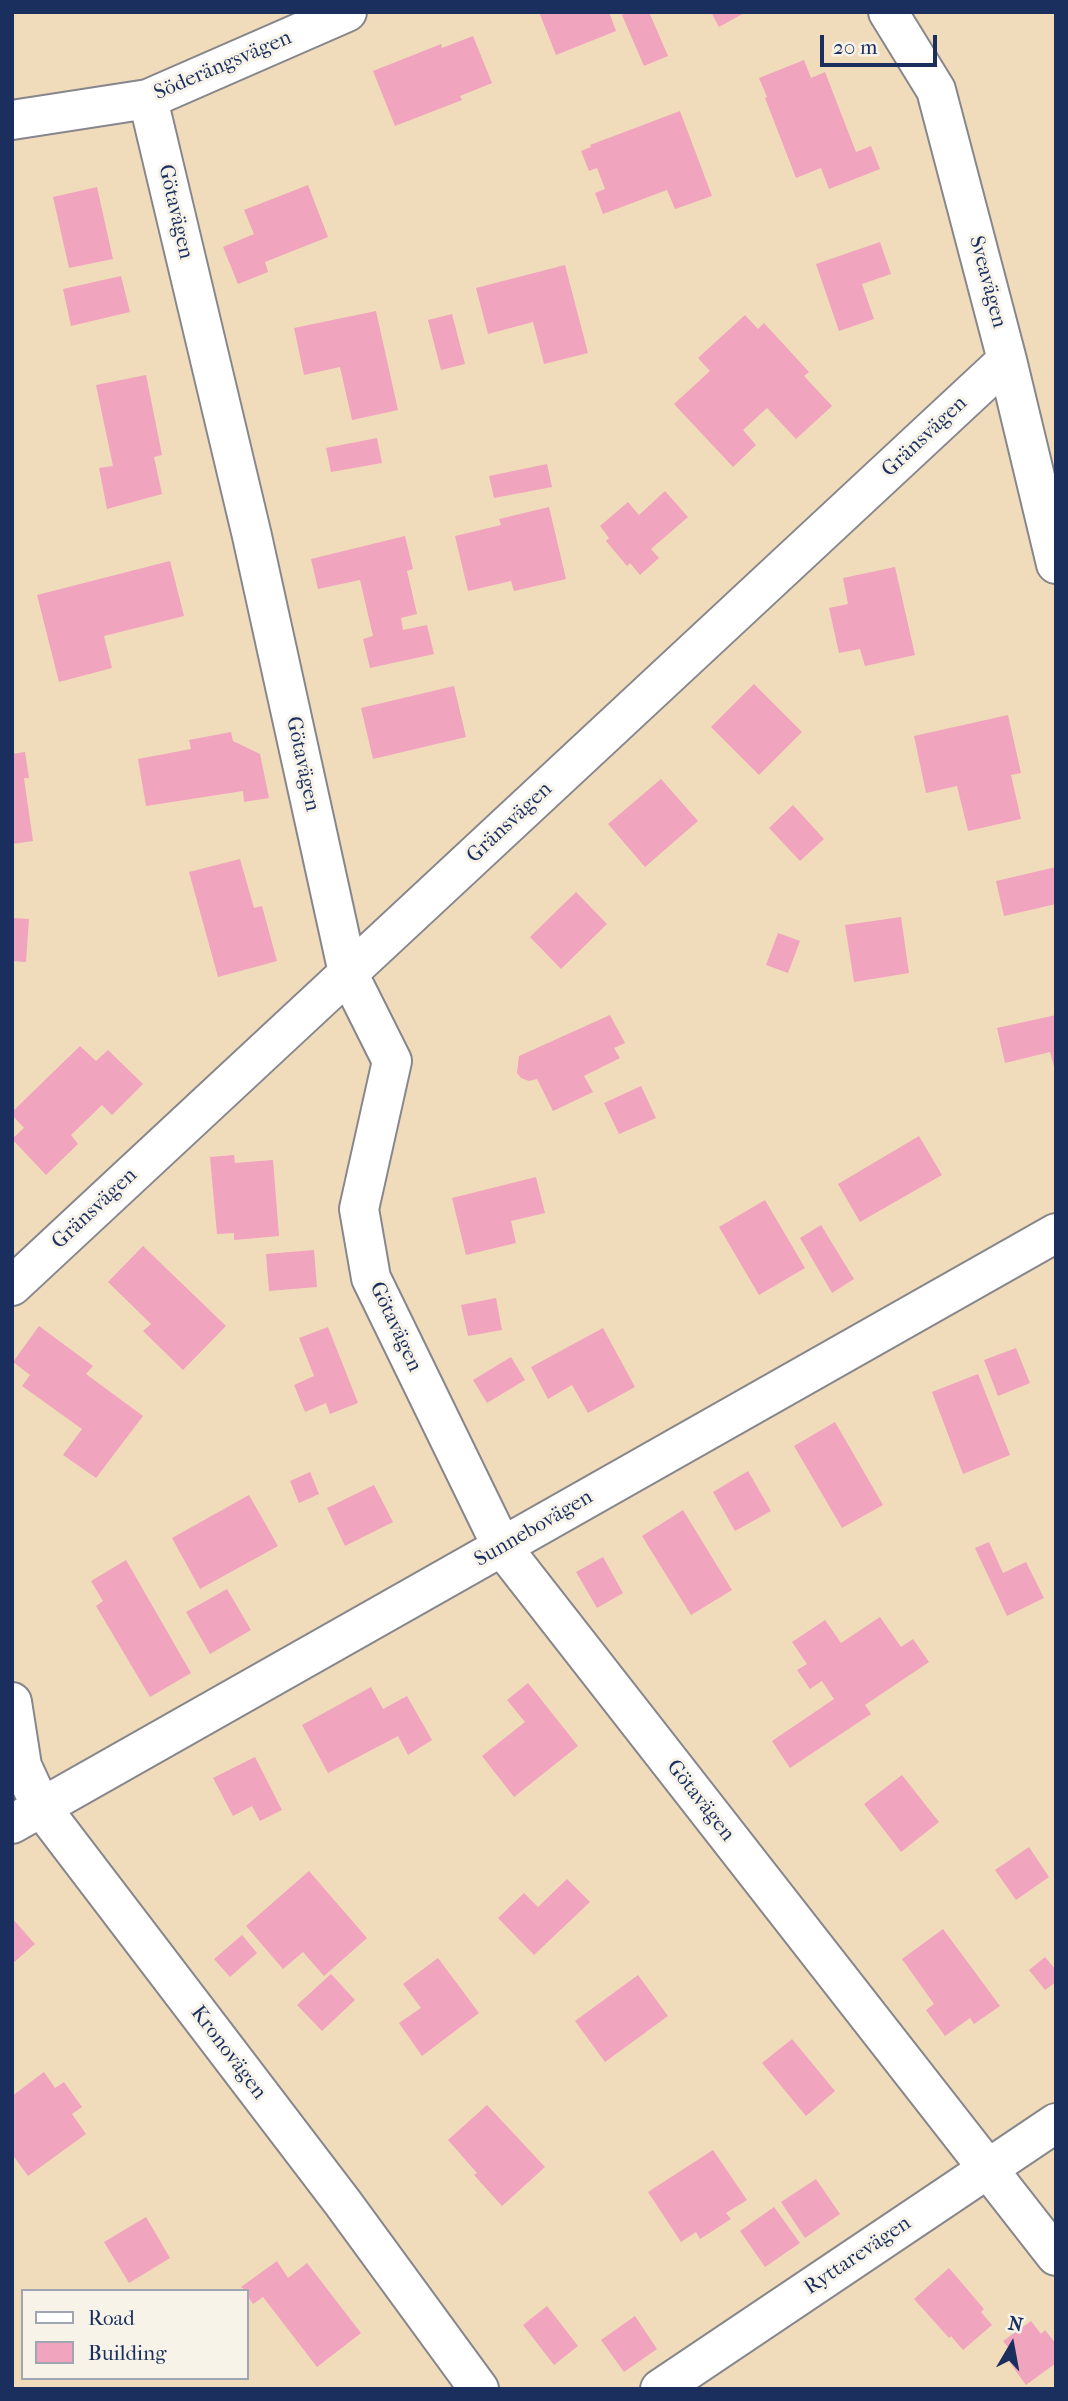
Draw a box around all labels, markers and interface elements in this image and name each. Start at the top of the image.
scale bar [823,21,940,65]
street label: Söderängsvägen [150,26,296,106]
text: 20 m [833,35,877,59]
street label: Götavägen [152,162,198,262]
street label: Sveavägen [963,233,1011,331]
street label: Gränsvägen [877,391,973,483]
street label: Götavägen [280,714,324,814]
street label: Gränsvägen [462,777,558,869]
street label: Gränsvägen [47,1163,143,1255]
street label: Götavägen [363,1278,427,1376]
street label: Sunnebovägen [470,1485,598,1573]
street label: Götavägen [660,1755,740,1847]
street label: Kronovägen [185,2001,271,2105]
street label: Ryttarevägen [800,2211,916,2301]
legend [21,2289,248,2380]
text: Road [88,2306,135,2330]
north arrow [977,2310,1047,2380]
text: N [1007,2312,1025,2336]
text: Building [88,2341,166,2365]

